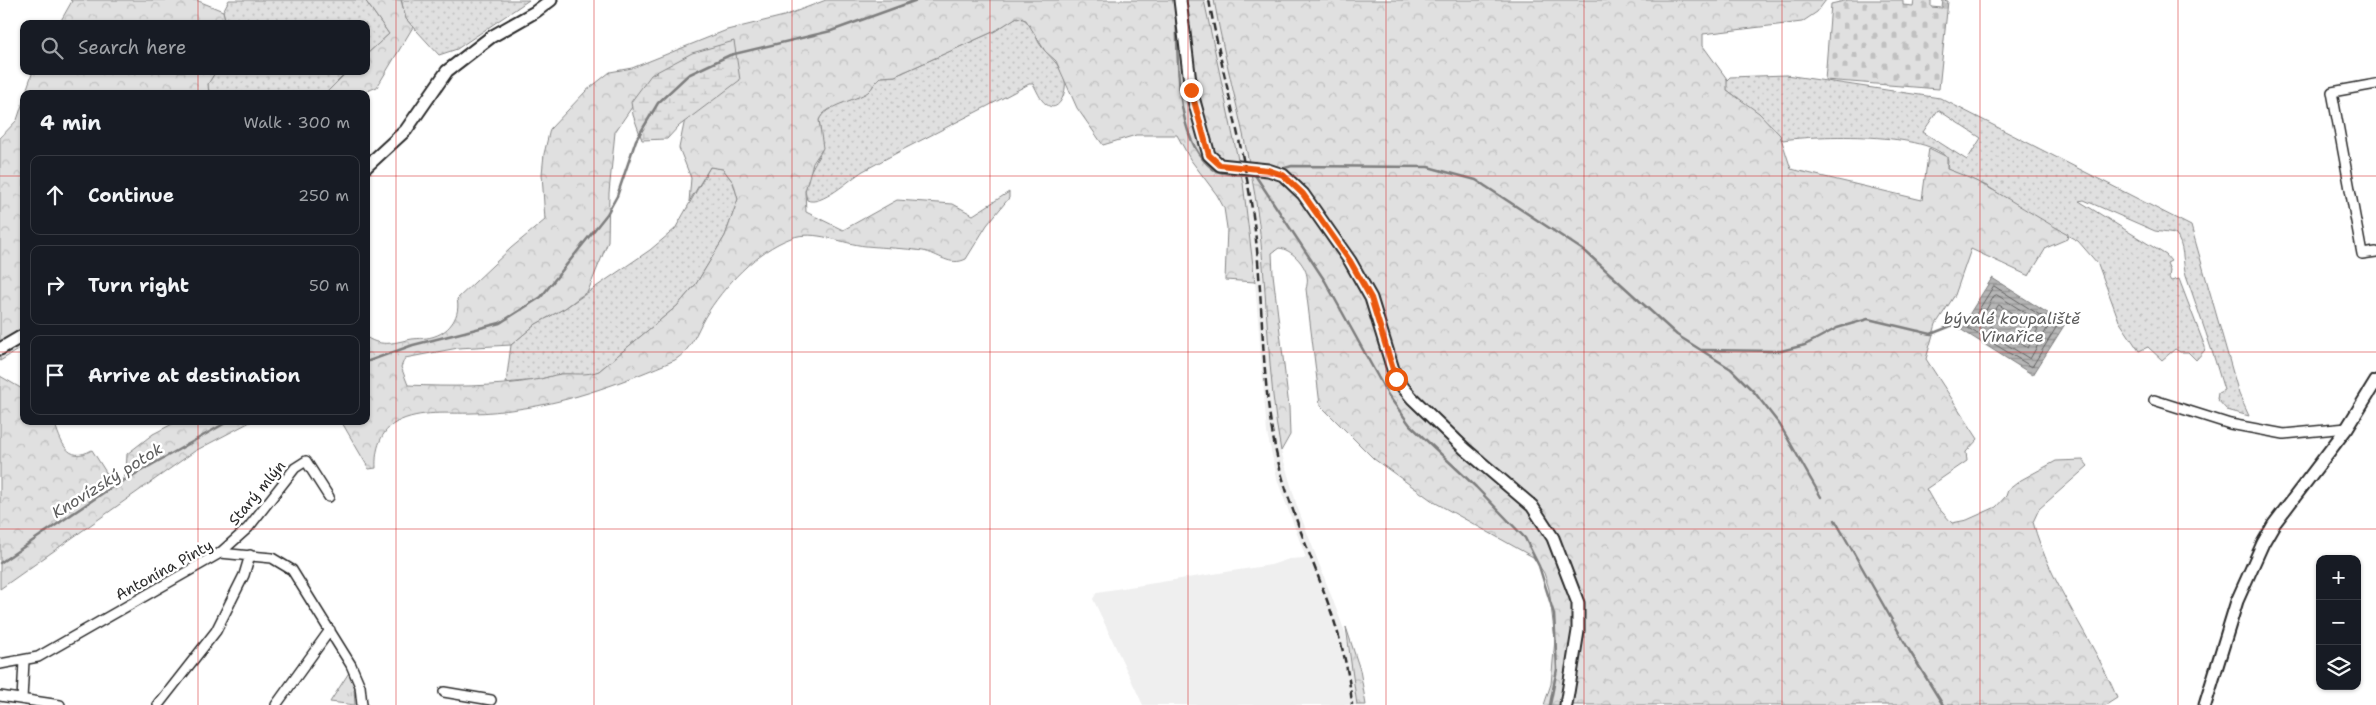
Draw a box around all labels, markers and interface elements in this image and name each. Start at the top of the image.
search box [20,20,370,75]
icon: search [38,34,66,62]
text: Search here [78,35,187,60]
route end [1180,79,1203,102]
text: 4 min [40,109,101,137]
text: Walk · 300 m [243,112,350,133]
icon: ahead [41,181,69,209]
text: Continue [88,183,174,208]
text: 250 m [298,185,349,206]
icon: right [41,271,69,299]
text: Turn right [88,273,189,298]
text: 50 m [309,275,349,296]
water label: bývalé koupaliště Vinařice [1944,308,2081,347]
icon: arrive [41,361,69,389]
text: Arrive at destination [88,363,300,388]
route start [1385,368,1408,391]
water label: Knovízský potok [48,438,167,523]
street label: Starý mlýn [224,456,290,530]
street label: Antonína Pinty [112,535,216,605]
map controls [2316,555,2361,690]
button: + [2316,555,2361,600]
button: − [2316,600,2361,645]
button: layers [2316,645,2361,690]

